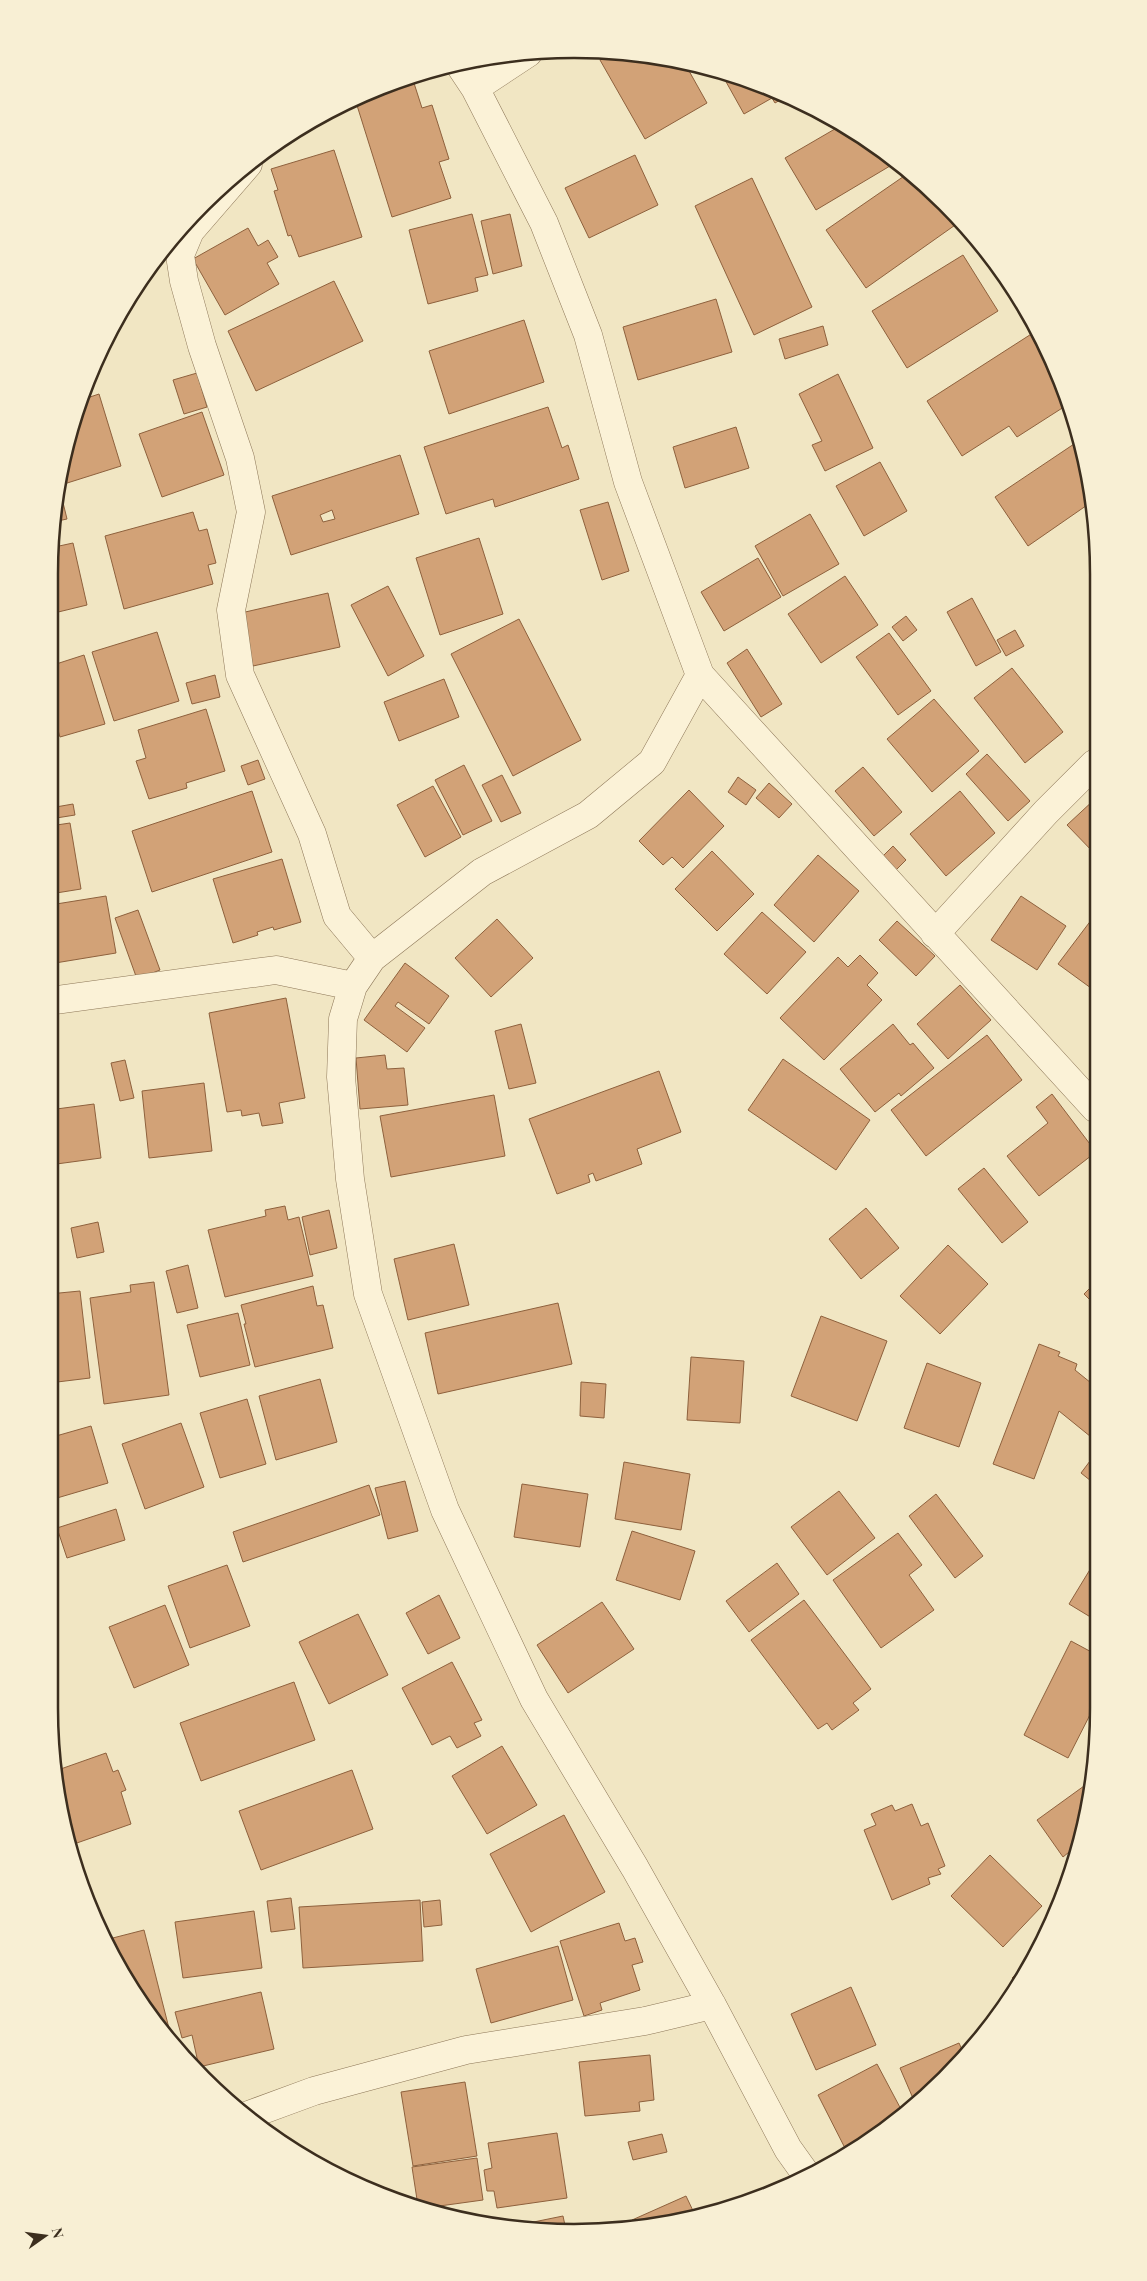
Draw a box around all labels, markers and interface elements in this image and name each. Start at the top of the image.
north arrow [20,2211,70,2261]
text: N [48,2226,69,2240]

